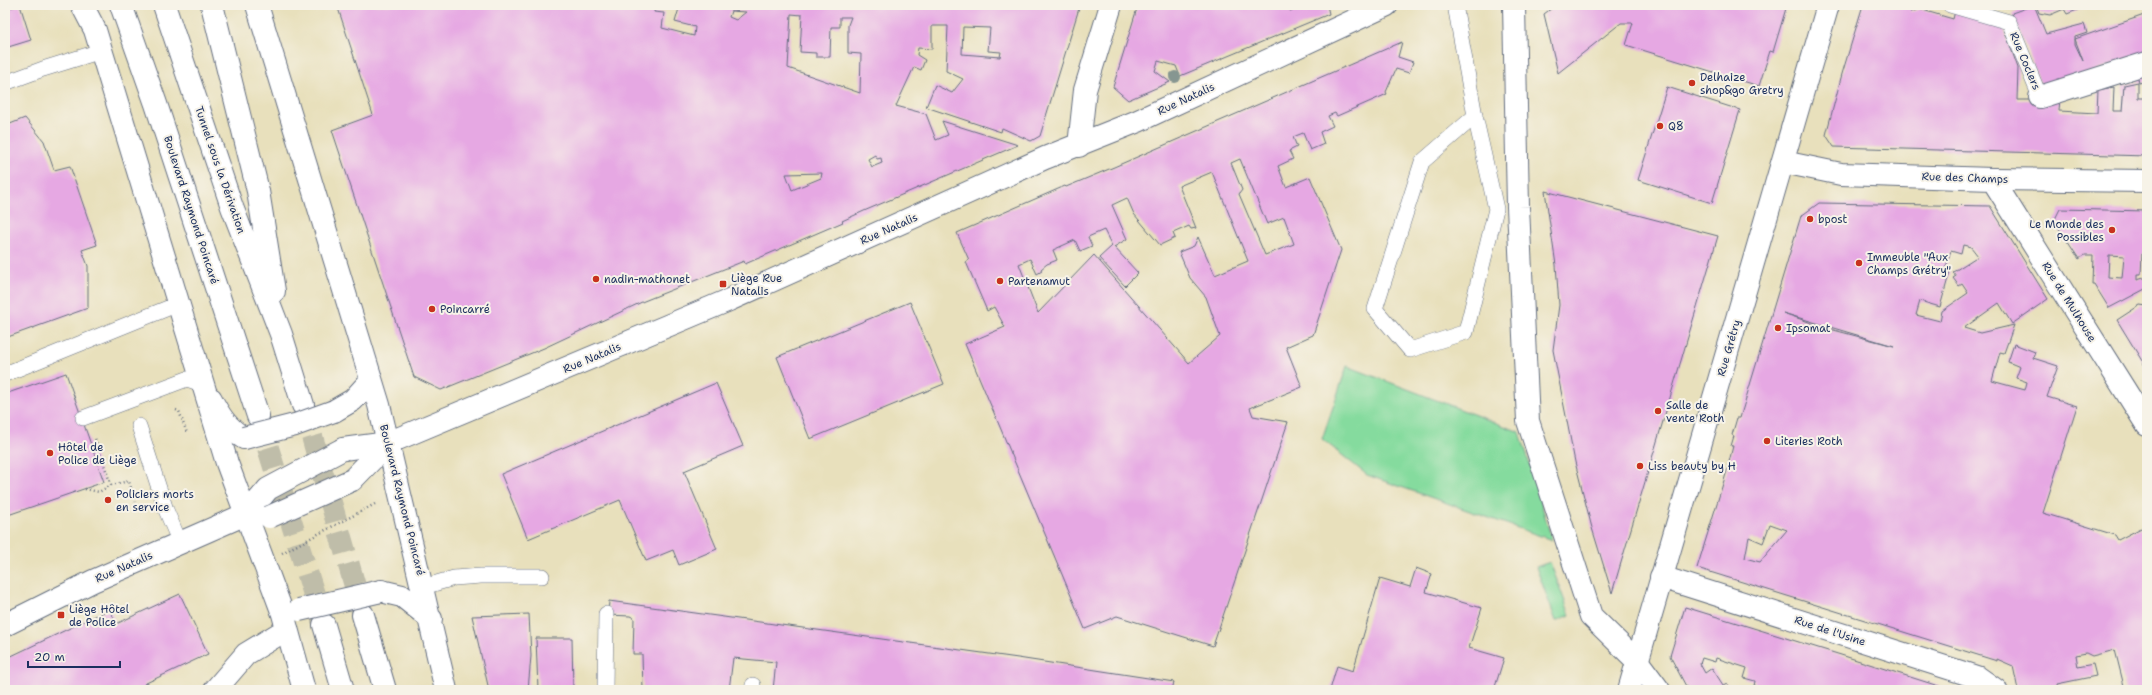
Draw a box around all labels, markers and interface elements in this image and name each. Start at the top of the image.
street label: Rue Coclers [2006,30,2044,92]
place label: Delhaize shop&go Gretry [1700,70,1784,98]
marker: Delhaize shop&go Gretry [1687,78,1697,88]
street label: Rue Natalis [1155,79,1217,119]
street label: Tunnel sous la Dérivation [191,104,249,236]
place label: Q8 [1668,119,1684,134]
marker: Q8 [1655,121,1665,131]
street label: Boulevard Raymond Poincaré [160,134,222,286]
street label: Rue des Champs [1921,169,2009,187]
street label: Rue Natalis [858,210,920,248]
place label: bpost [1818,212,1847,227]
marker: bpost [1805,214,1815,224]
place label: Le Monde des Possibles [2029,217,2104,245]
marker: Le Monde des Possibles [2107,225,2117,235]
place label: Immeuble "Aux Champs Grétry" [1867,250,1951,278]
marker: Immeuble "Aux Champs Grétry" [1854,258,1864,268]
street label: Rue de Mulhouse [2038,259,2100,345]
place label: Liège Rue Natalis [731,271,782,299]
place label: nadin-mathonet [604,272,690,287]
marker: nadin-mathonet [591,274,601,284]
place label: Partenamut [1008,274,1070,289]
marker: Partenamut [995,276,1005,286]
marker: Liège Rue Natalis [718,279,728,289]
place label: Poincarré [440,302,490,317]
marker: Poincarré [427,304,437,314]
street label: Rue Grétry [1714,318,1744,378]
place label: Ipsomat [1786,321,1831,336]
marker: Ipsomat [1773,323,1783,333]
street label: Rue Natalis [561,339,623,377]
place label: Salle de vente Roth [1666,398,1725,426]
marker: Salle de vente Roth [1653,406,1663,416]
street label: Boulevard Raymond Poincaré [376,423,428,577]
place label: Literies Roth [1775,434,1843,449]
marker: Literies Roth [1762,436,1772,446]
place label: Hôtel de Police de Liège [58,440,137,468]
marker: Hôtel de Police de Liège [45,448,55,458]
place label: Liss beauty by H [1648,459,1736,474]
marker: Liss beauty by H [1635,461,1645,471]
place label: Policiers morts en service [116,487,194,515]
marker: Policiers morts en service [103,495,113,505]
street label: Rue Natalis [93,548,155,586]
place label: Liège Hôtel de Police [69,602,130,630]
marker: Liège Hôtel de Police [56,610,66,620]
street label: Rue de l'Usine [1792,612,1868,650]
scale bar [28,643,120,669]
text: 20 m [34,649,65,665]

